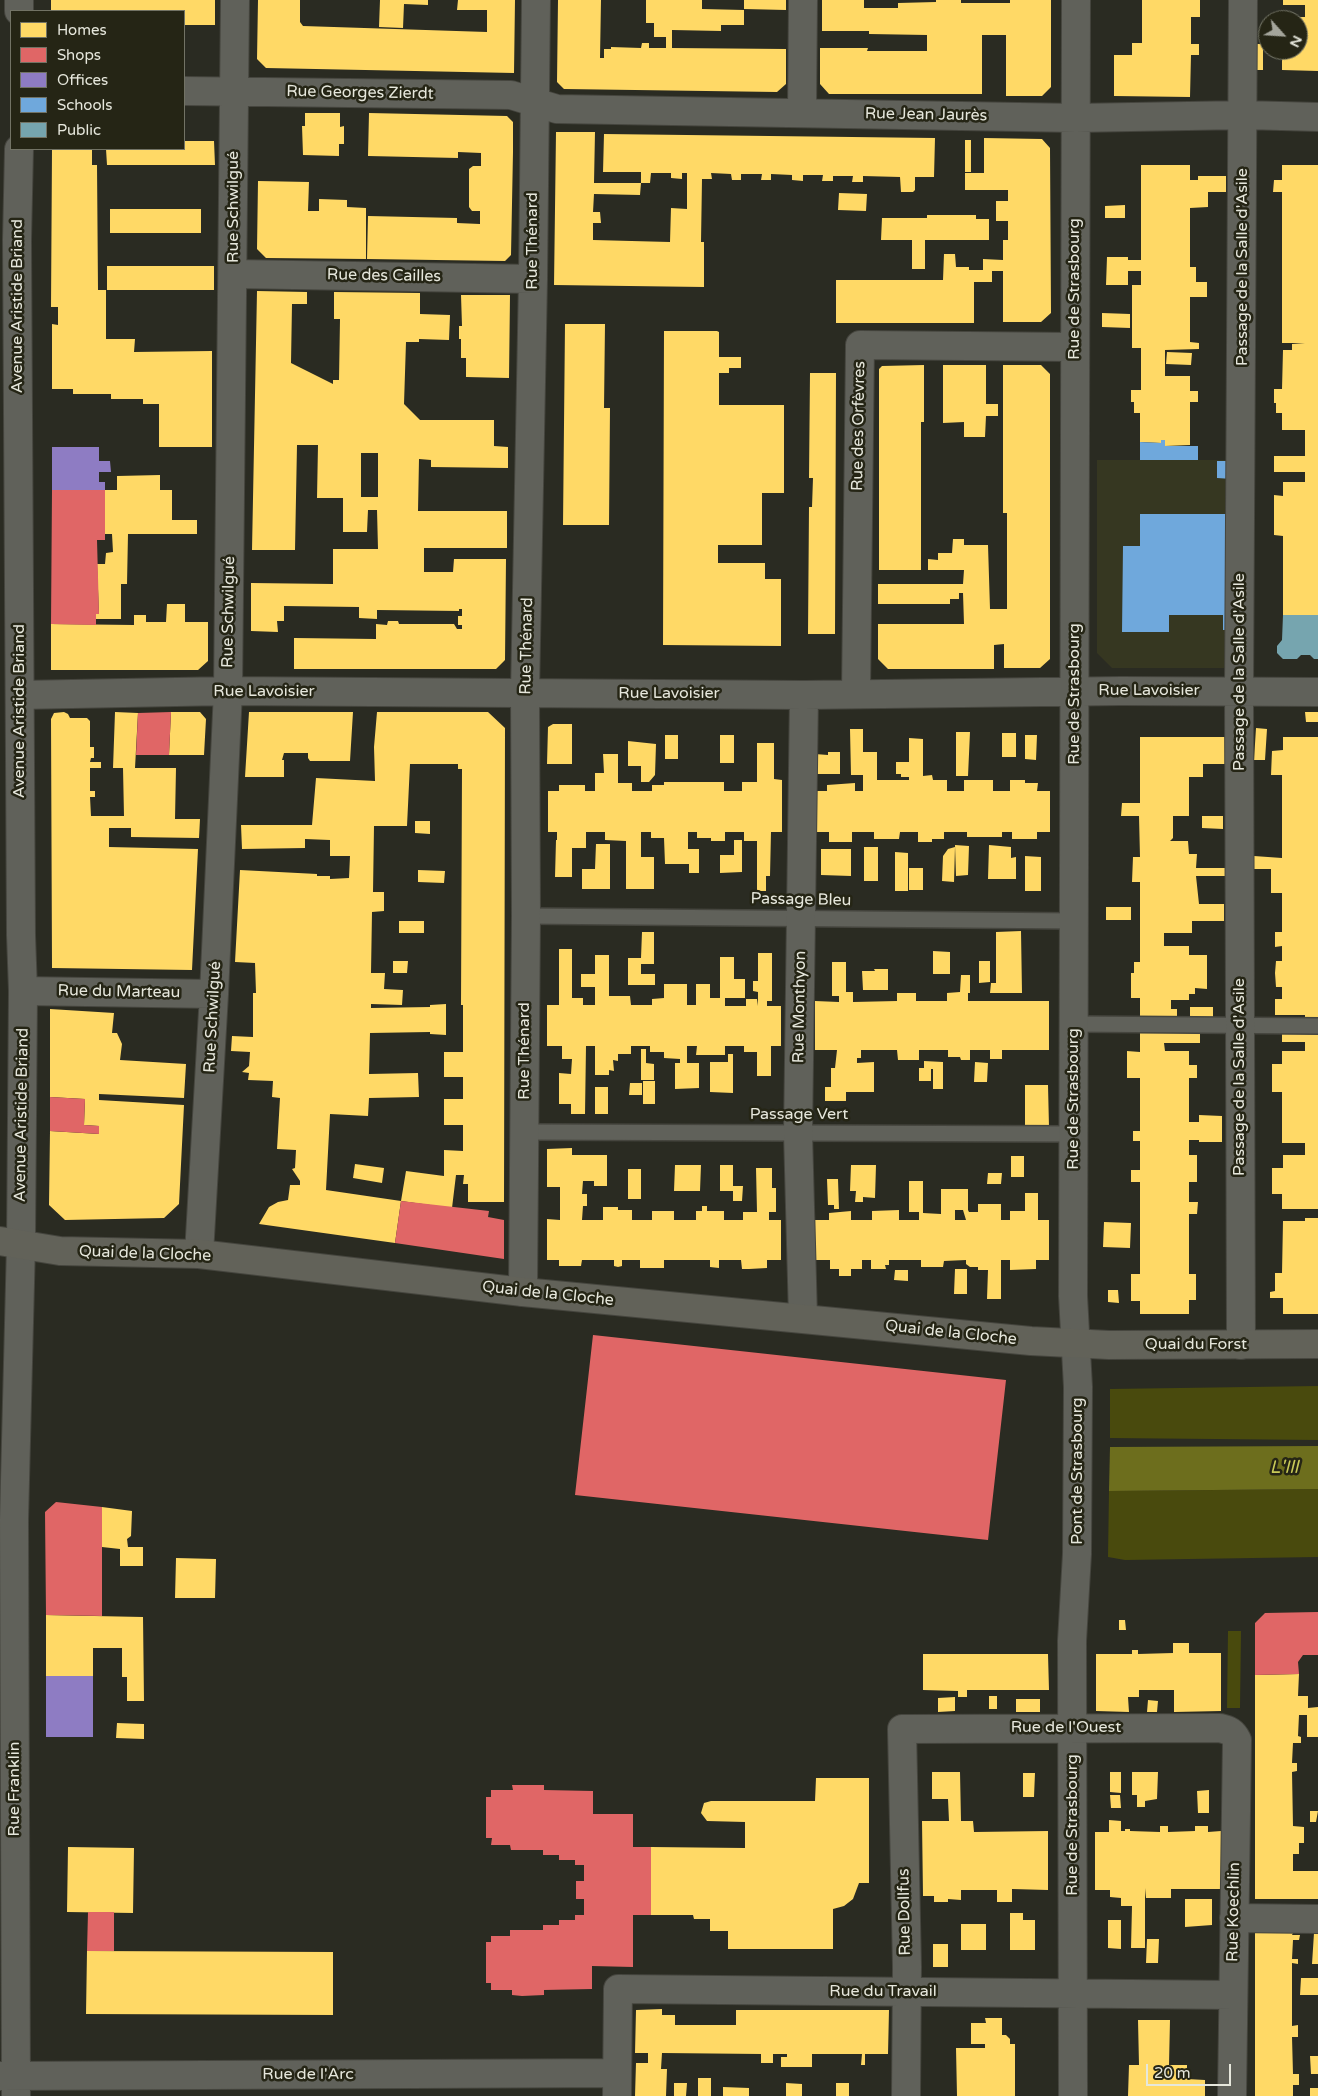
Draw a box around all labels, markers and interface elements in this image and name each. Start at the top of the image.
legend [10,10,185,150]
north arrow [1258,10,1308,60]
text: Homes [57,21,107,39]
text: N [1286,33,1306,50]
text: Shops [57,46,101,64]
text: Offices [57,71,108,89]
street label: Rue Georges Zierdt [286,82,434,104]
text: Schools [57,96,113,114]
street label: Rue Jean Jaurès [865,104,987,126]
text: Public [57,121,101,139]
street label: Rue Schwilgué [224,151,244,263]
street label: Passage de la Salle d'Asile [1233,168,1253,366]
street label: Rue Thénard [523,192,543,290]
street label: Rue de Strasbourg [1065,218,1085,360]
street label: Avenue Aristide Briand [8,219,28,393]
street label: Rue des Cailles [327,265,441,287]
street label: Rue des Orfèvres [848,361,870,491]
street label: Rue Schwilgué [218,556,240,668]
street label: Passage de la Salle d'Asile [1230,573,1250,771]
street label: Rue Thénard [517,597,537,695]
street label: Rue de Strasbourg [1065,623,1085,765]
street label: Avenue Aristide Briand [10,624,30,798]
street label: Rue Lavoisier [1098,681,1200,701]
street label: Rue Lavoisier [213,682,315,702]
street label: Rue Lavoisier [618,684,720,704]
street label: Passage Bleu [750,890,852,910]
street label: Rue Monthyon [789,951,811,1063]
street label: Rue Schwilgué [200,961,226,1073]
street label: Passage de la Salle d'Asile [1230,978,1250,1176]
street label: Rue du Marteau [58,981,180,1003]
street label: Rue Thénard [515,1002,535,1100]
street label: Avenue Aristide Briand [11,1028,33,1202]
street label: Rue de Strasbourg [1064,1028,1084,1170]
street label: Passage Vert [750,1105,848,1125]
street label: Quai de la Cloche [79,1242,211,1266]
street label: Quai de la Cloche [481,1278,615,1310]
street label: Quai de la Cloche [884,1317,1018,1349]
street label: Quai du Forst [1145,1335,1247,1355]
street label: Pont de Strasbourg [1068,1397,1088,1545]
water label: L'Ill [1270,1457,1298,1479]
street label: Rue de l'Ouest [1011,1718,1121,1738]
street label: Rue Franklin [5,1742,25,1836]
street label: Rue de Strasbourg [1063,1754,1083,1896]
street label: Rue Koechlin [1224,1862,1244,1962]
street label: Rue Dollfus [895,1868,915,1956]
street label: Rue du Travail [829,1982,937,2002]
scale bar [1148,2054,1233,2086]
text: 20 m [1154,2064,1191,2082]
street label: Rue de l'Arc [262,2065,354,2085]

